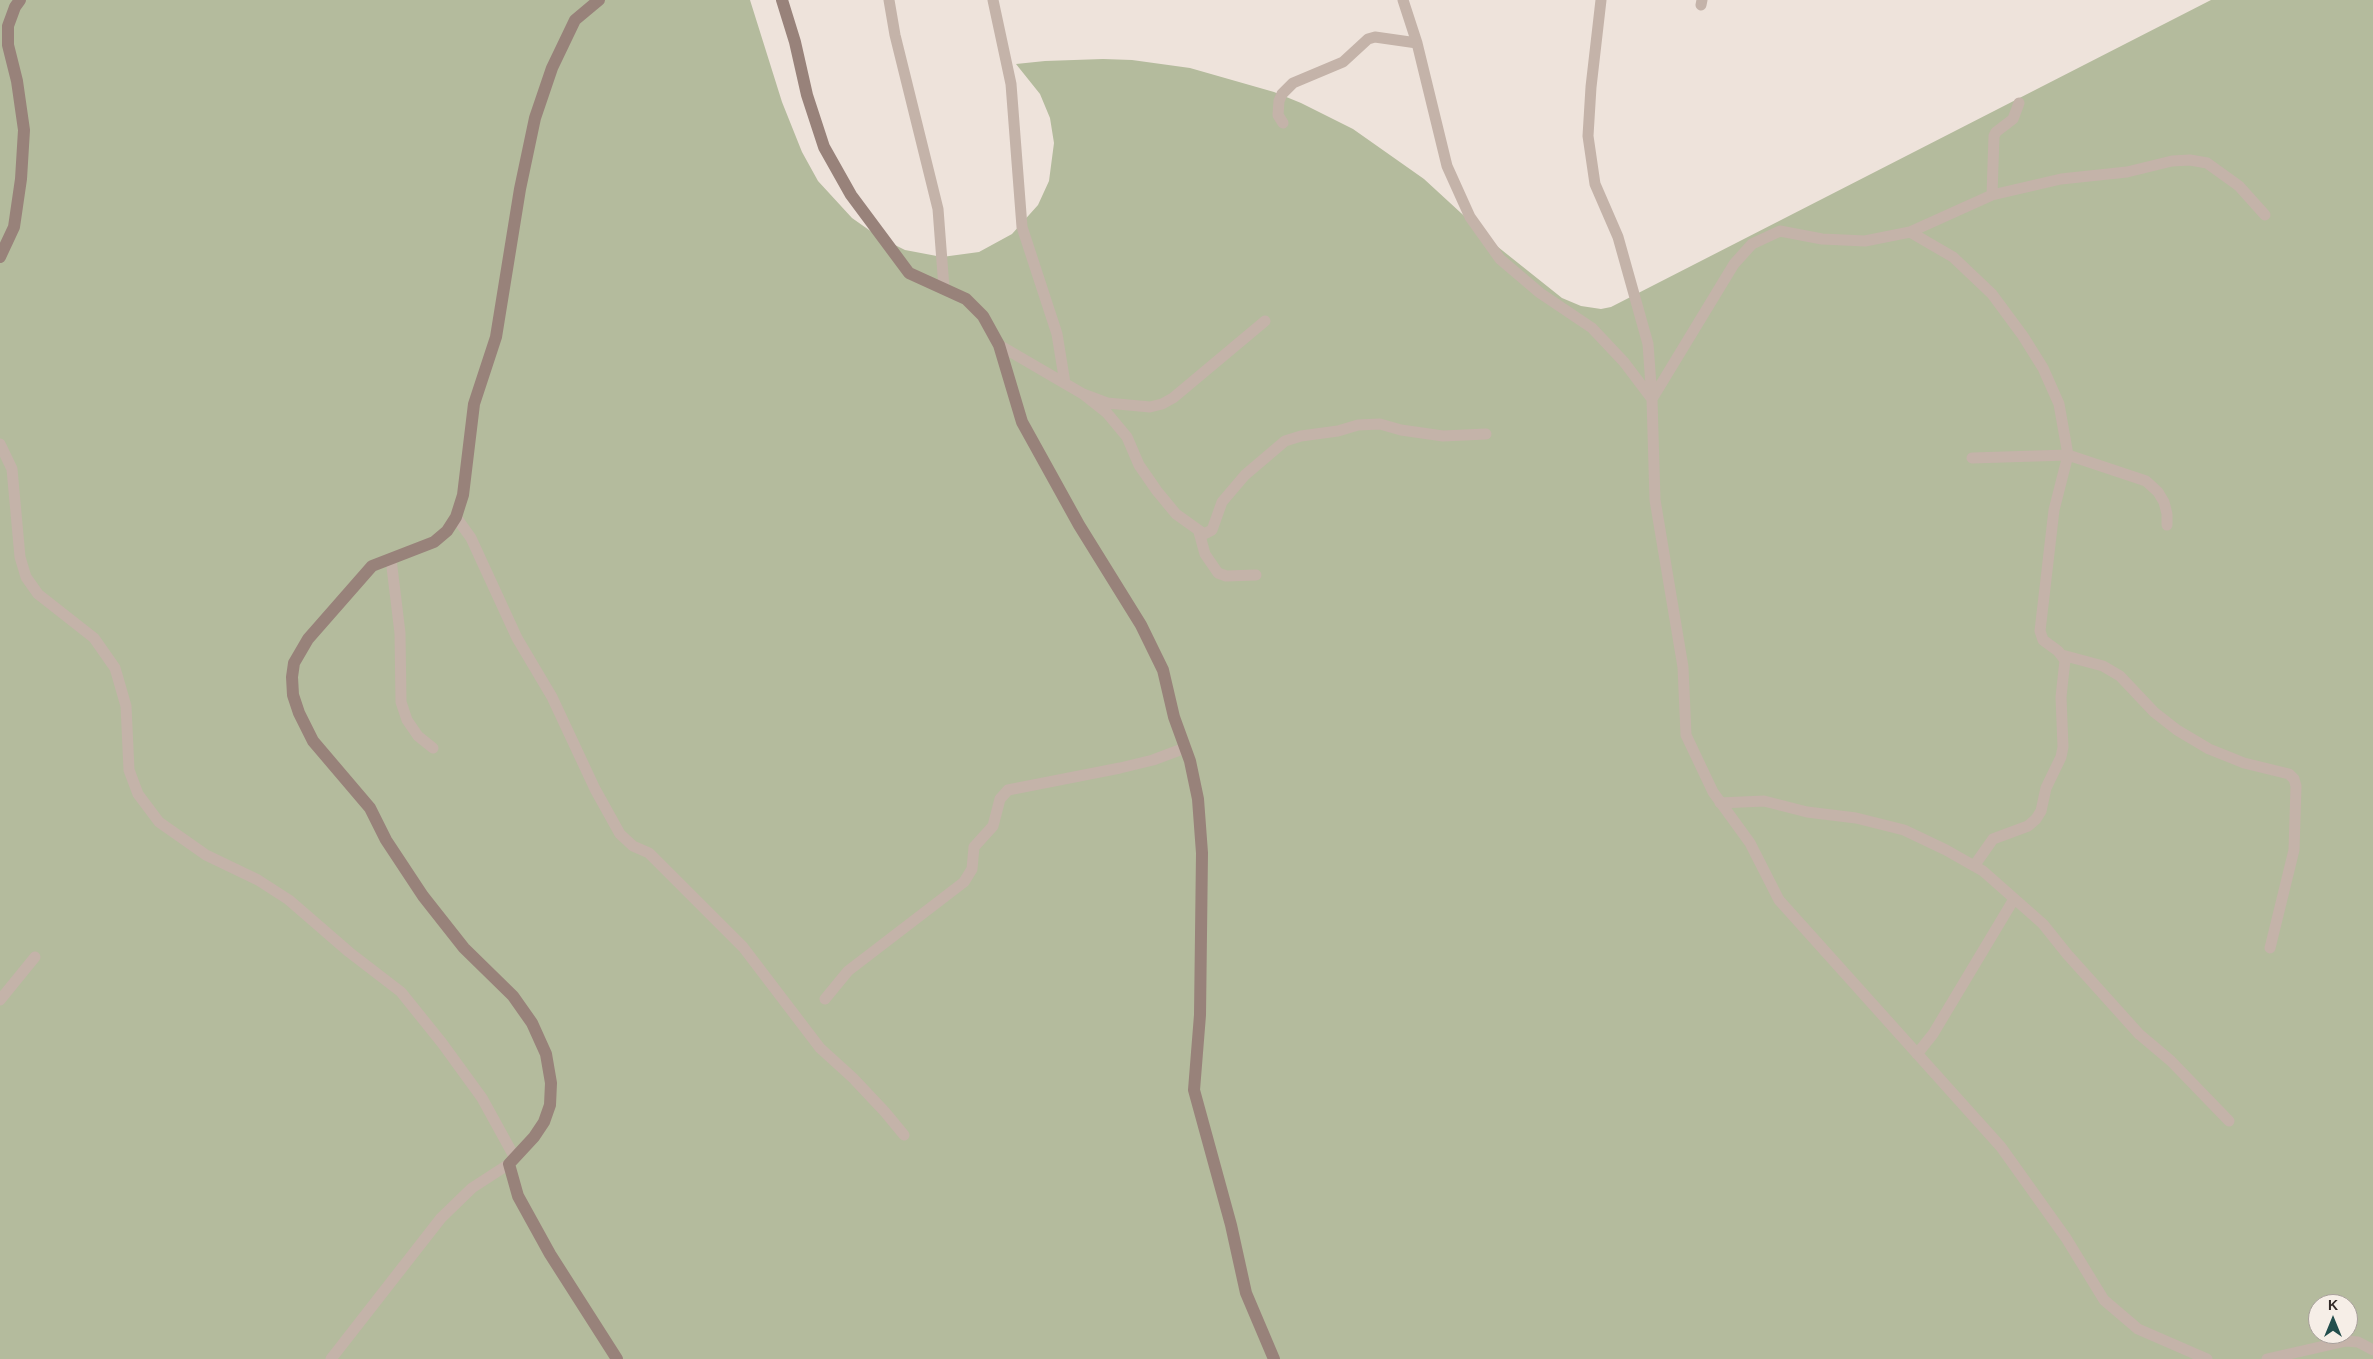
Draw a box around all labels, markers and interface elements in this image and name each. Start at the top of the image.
north arrow [2308,1294,2358,1344]
text: K [2328,1297,2338,1313]

